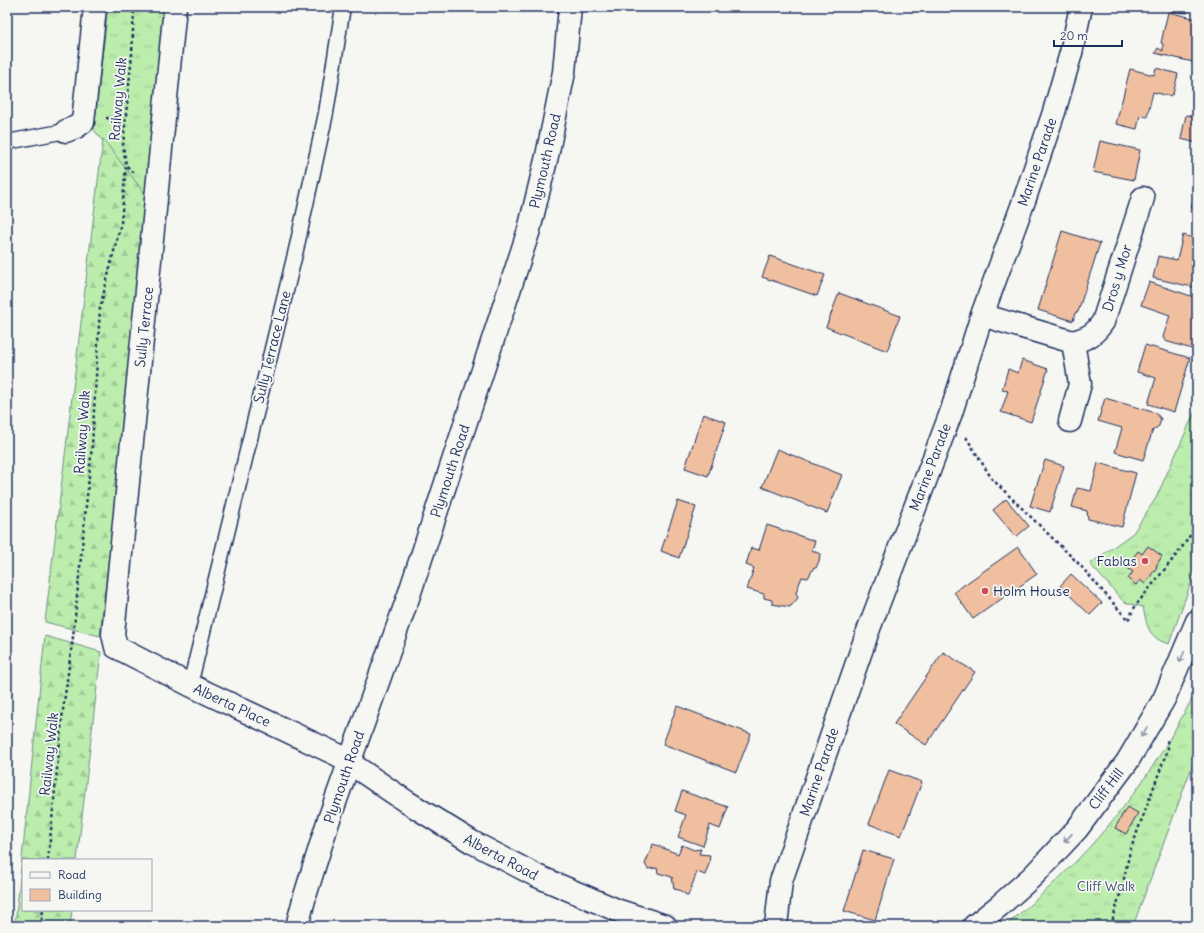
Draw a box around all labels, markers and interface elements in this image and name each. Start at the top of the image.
scale bar [1054,22,1122,48]
text: 20 m [1060,28,1088,43]
street label: Railway Walk [105,56,131,142]
street label: Plymouth Road [525,112,565,210]
street label: Marine Parade [1013,115,1061,209]
street label: Dros y Mor [1098,242,1136,314]
street label: Sully Terrace [131,286,157,368]
street label: Sully Terrace Lane [249,289,295,405]
street label: Railway Walk [70,390,94,474]
street label: Marine Parade [905,421,955,513]
street label: Plymouth Road [426,422,474,520]
place label: Fablas [1097,552,1137,570]
marker: Fablas [1140,556,1150,566]
place label: Holm House [993,582,1070,600]
marker: Holm House [980,586,990,596]
one-way arrow [1178,651,1185,663]
street label: Alberta Place [191,679,273,731]
street label: Railway Walk [36,711,62,797]
street label: Marine Parade [795,725,843,819]
one-way arrow [1140,726,1148,738]
street label: Plymouth Road [320,728,368,826]
street label: Cliff Hill [1085,765,1127,813]
street label: Alberta Road [461,830,541,884]
one-way arrow [1064,833,1073,843]
legend [22,859,152,911]
text: Road [58,867,86,882]
park label: Cliff Walk [1077,877,1135,895]
text: Building [58,887,102,902]

